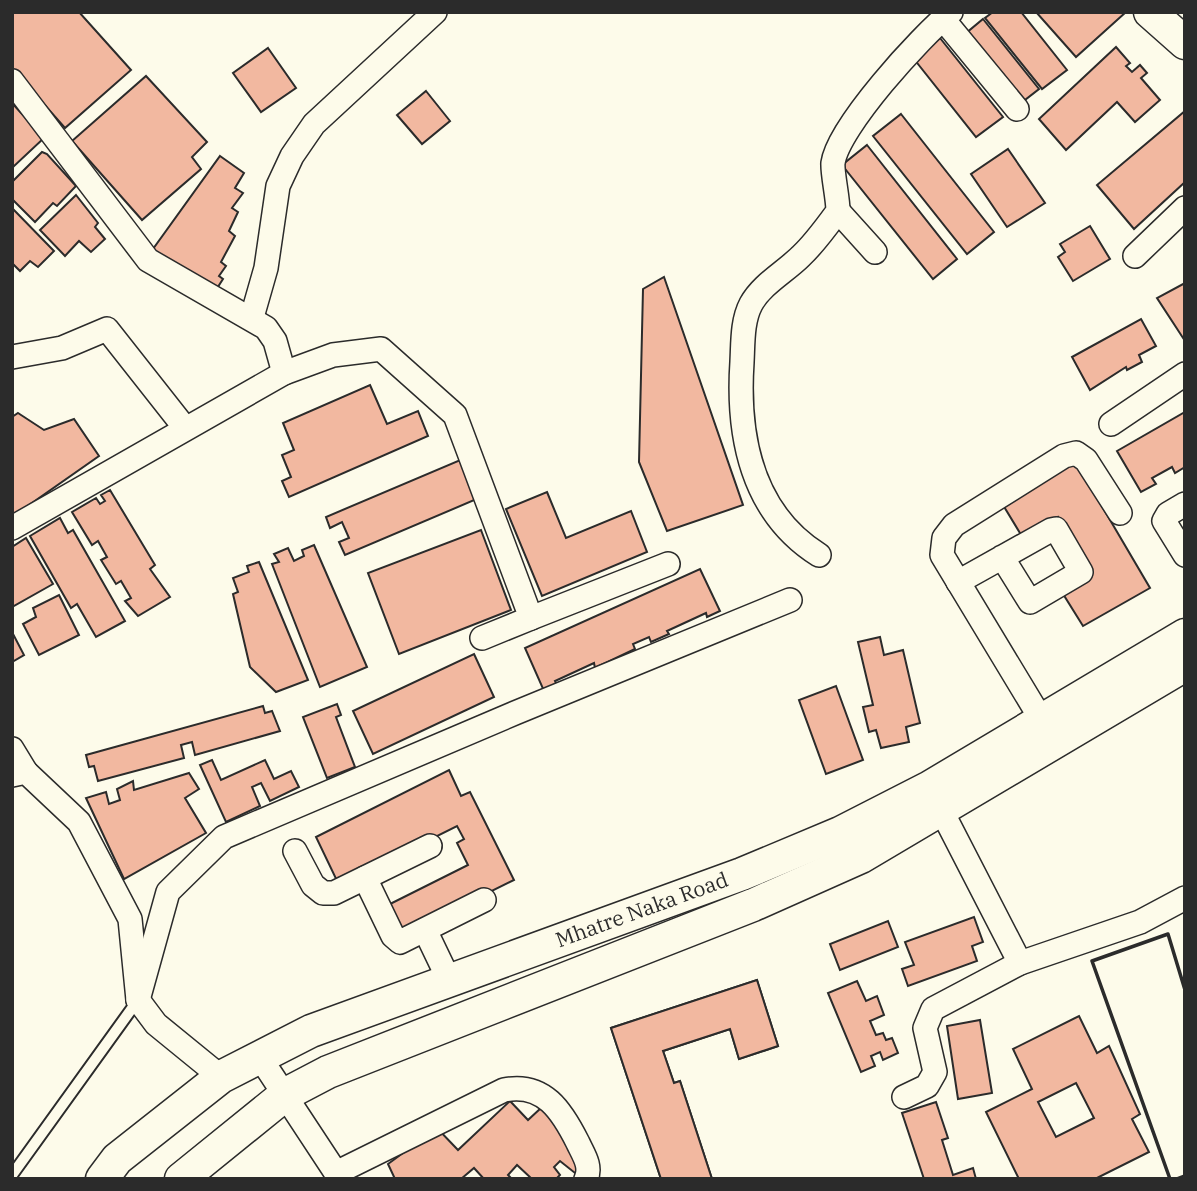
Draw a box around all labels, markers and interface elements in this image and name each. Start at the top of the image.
street label: Mhatre Naka Road [551,865,732,953]

